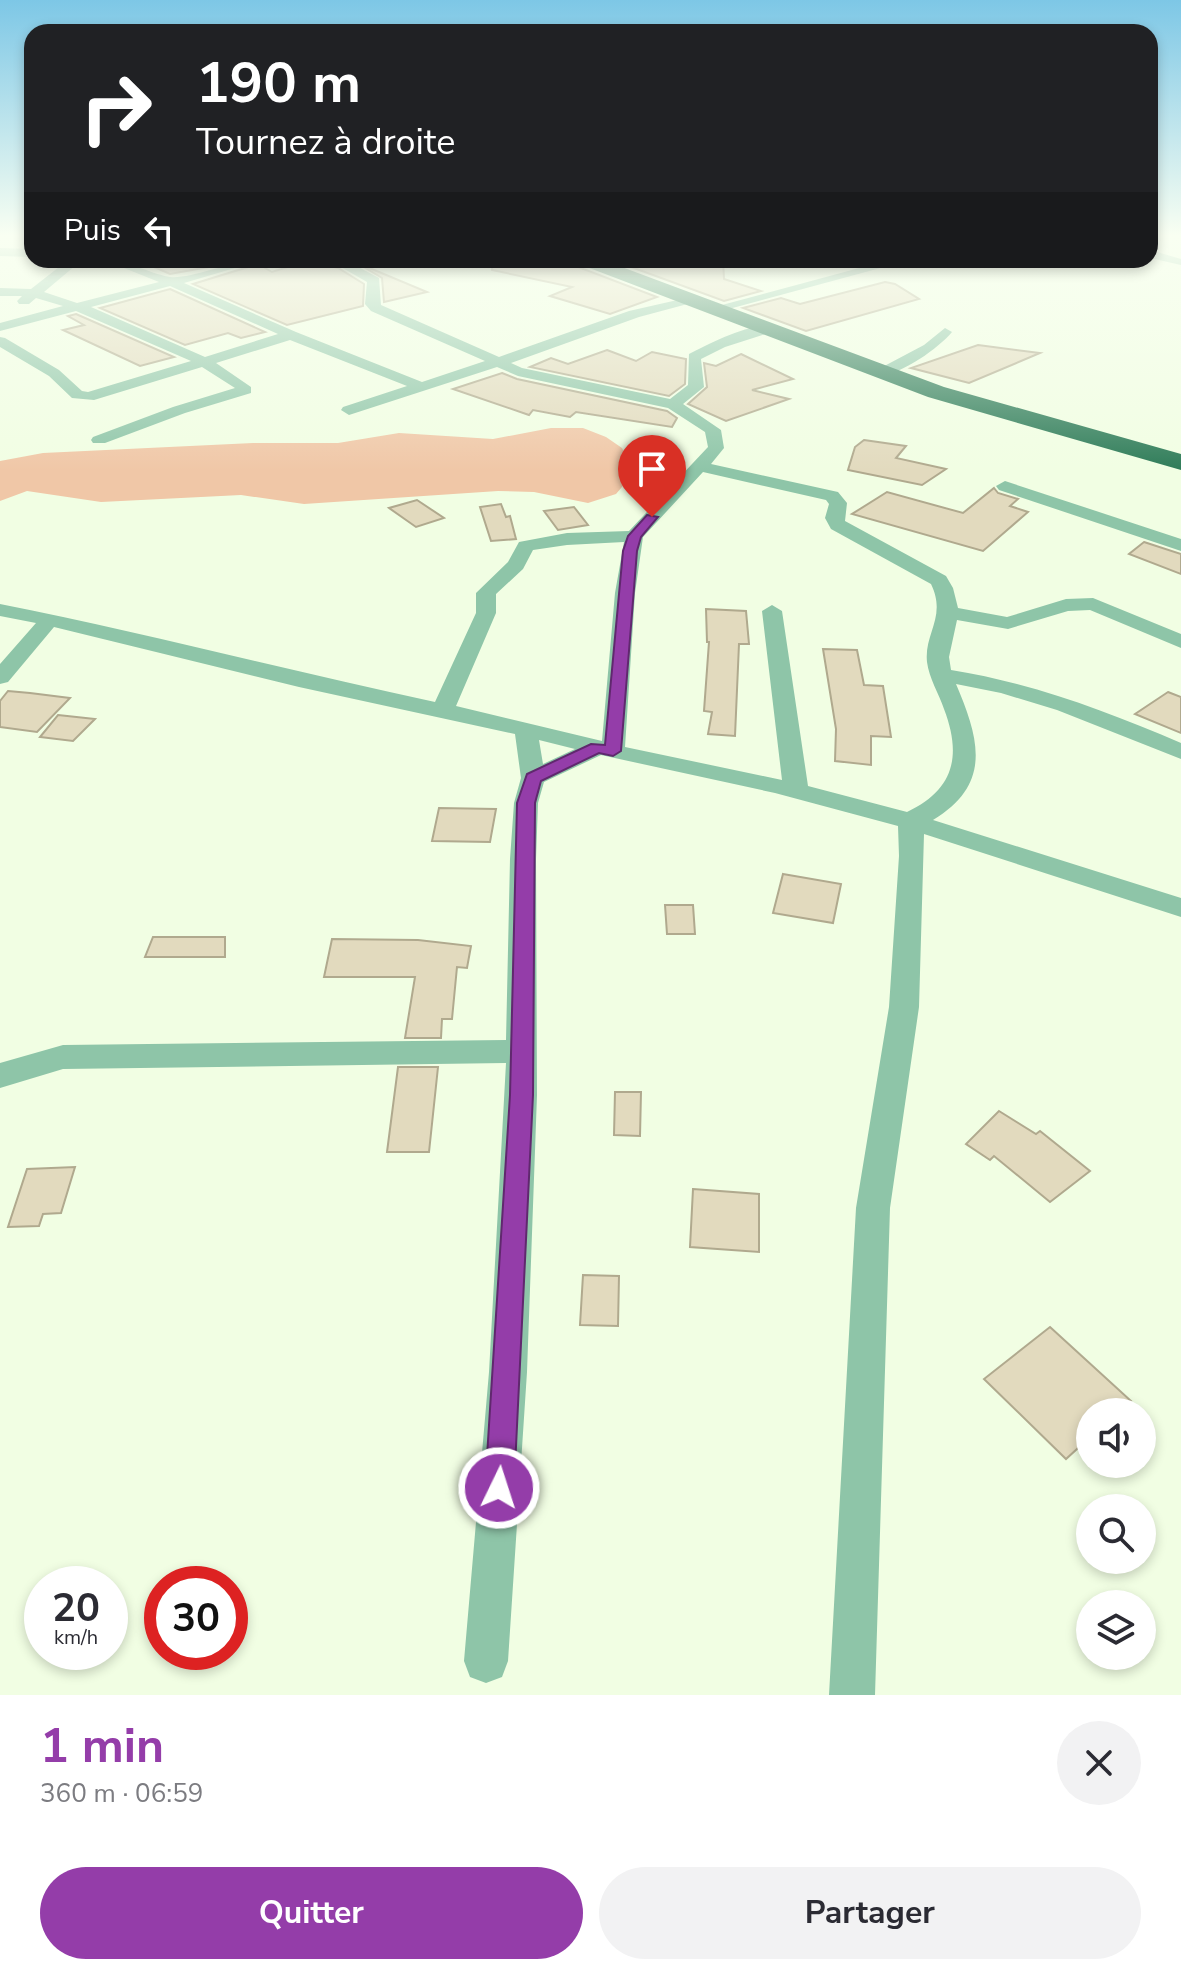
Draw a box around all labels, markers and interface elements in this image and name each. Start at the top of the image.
text: 190 m [196,45,361,122]
icon: right [64,56,168,160]
text: Tournez à droite [196,118,455,167]
icon: left [137,208,181,252]
text: Puis [64,210,121,251]
pin [618,435,686,517]
icon: arrive [630,447,674,491]
map controls [1076,1398,1156,1670]
button: sound [1076,1398,1156,1478]
position arrow [457,1446,541,1530]
button: search [1076,1494,1156,1574]
speed limit sign: 30 [144,1566,248,1670]
text: 20 [52,1581,100,1635]
button: layers [1076,1590,1156,1670]
text: km/h [54,1624,98,1651]
text: 1 min [40,1713,164,1779]
button: close [1057,1721,1141,1805]
text: 360 m · 06:59 [40,1776,203,1811]
button: Quitter [40,1867,583,1959]
button: Partager [599,1867,1141,1959]

